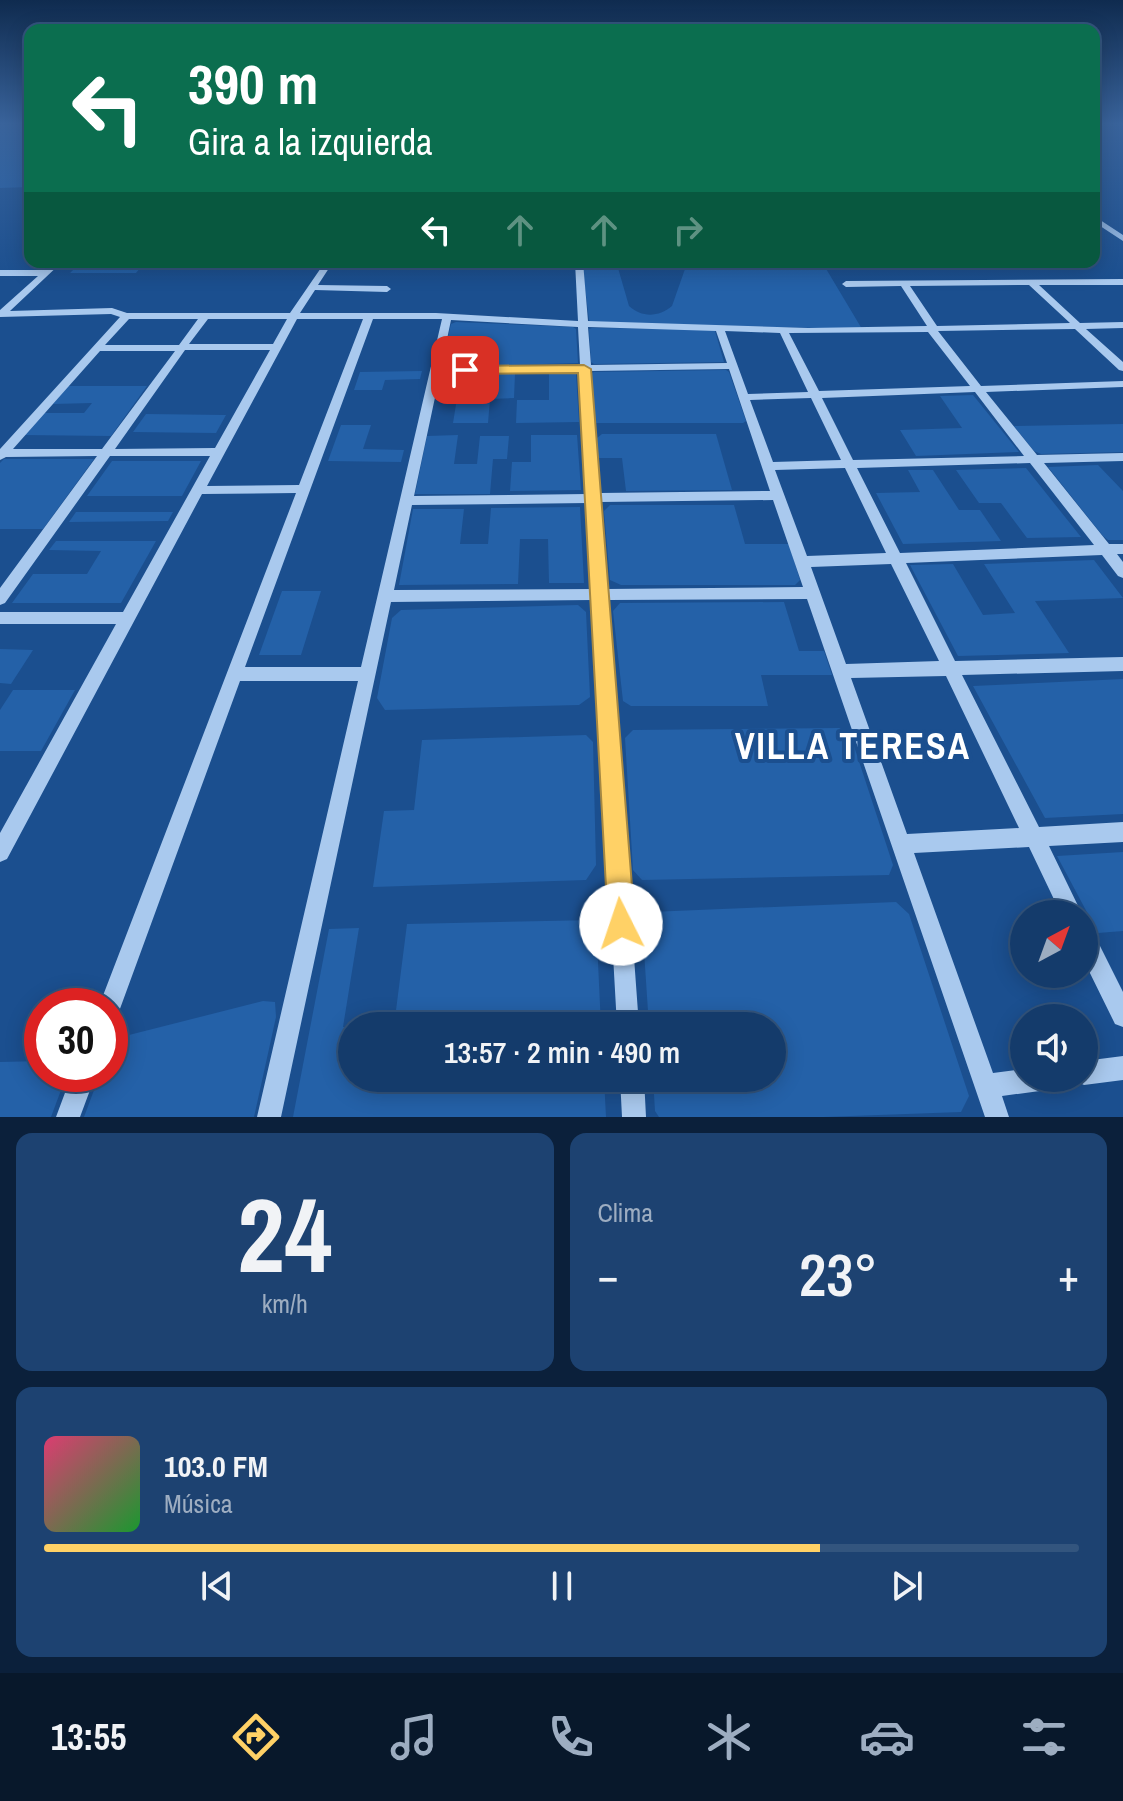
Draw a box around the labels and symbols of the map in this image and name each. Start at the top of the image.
pin [431,336,499,404]
district label: VILLA TERESA [735,722,971,770]
position arrow [579,882,663,966]
north arrow [1010,900,1098,988]
speed limit sign: 30 [24,988,128,1092]

